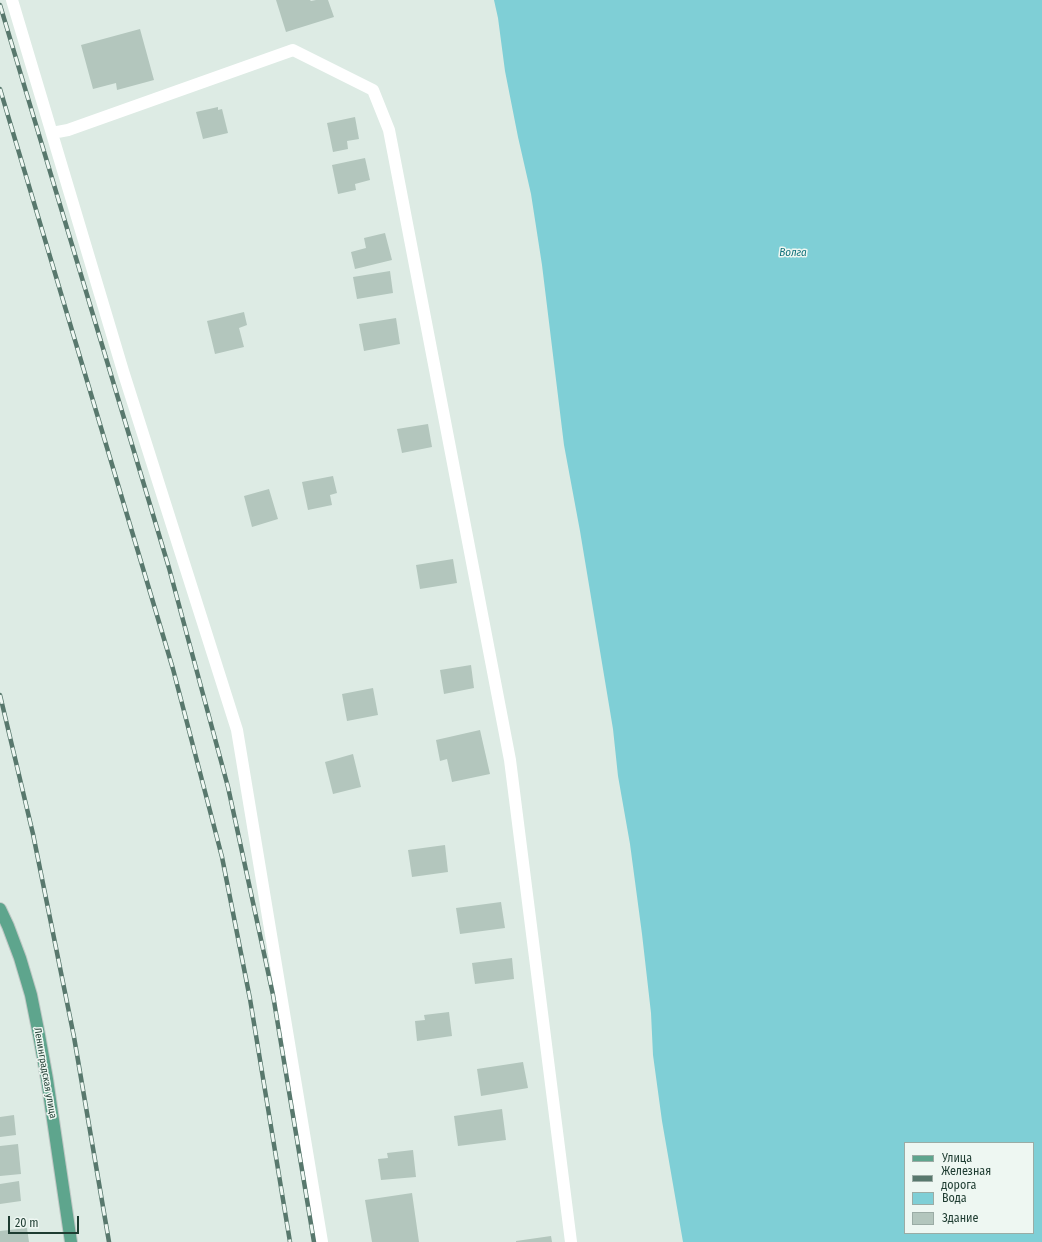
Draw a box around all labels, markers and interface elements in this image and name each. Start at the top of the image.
water label: Волга [779,246,807,260]
street label: Ленинградская улица [31,1027,59,1119]
legend [904,1142,1034,1234]
text: Улица [942,1151,972,1165]
text: Железная дорога [941,1164,991,1192]
text: Вода [942,1191,967,1205]
scale bar [10,1208,81,1234]
text: Здание [942,1211,978,1225]
text: 20 m [15,1216,39,1230]

